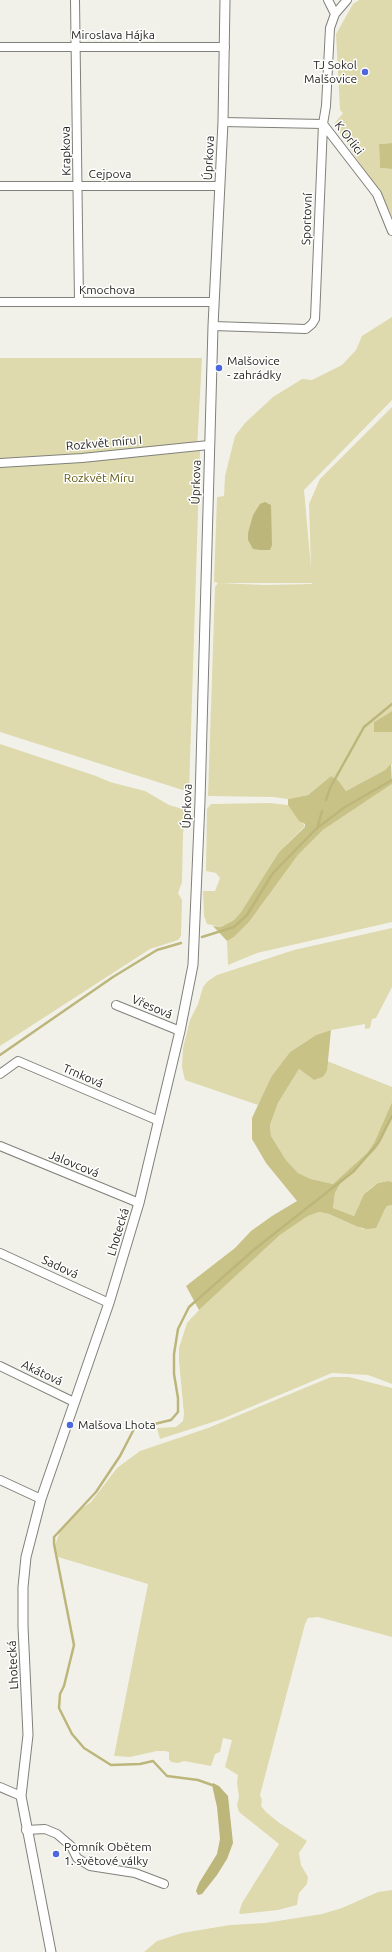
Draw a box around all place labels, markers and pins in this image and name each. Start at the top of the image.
place label: TJ Sokol Malšovice [304,58,357,86]
marker: TJ Sokol Malšovice [360,67,370,77]
place label: Malšovice - zahrádky [227,354,281,382]
marker: Malšovice - zahrádky [214,363,224,373]
place label: Malšova Lhota [78,1418,156,1432]
marker: Malšova Lhota [65,1420,75,1430]
place label: Pomník Obětem 1. světové války [64,1840,152,1868]
marker: Pomník Obětem 1. světové války [51,1849,61,1859]

